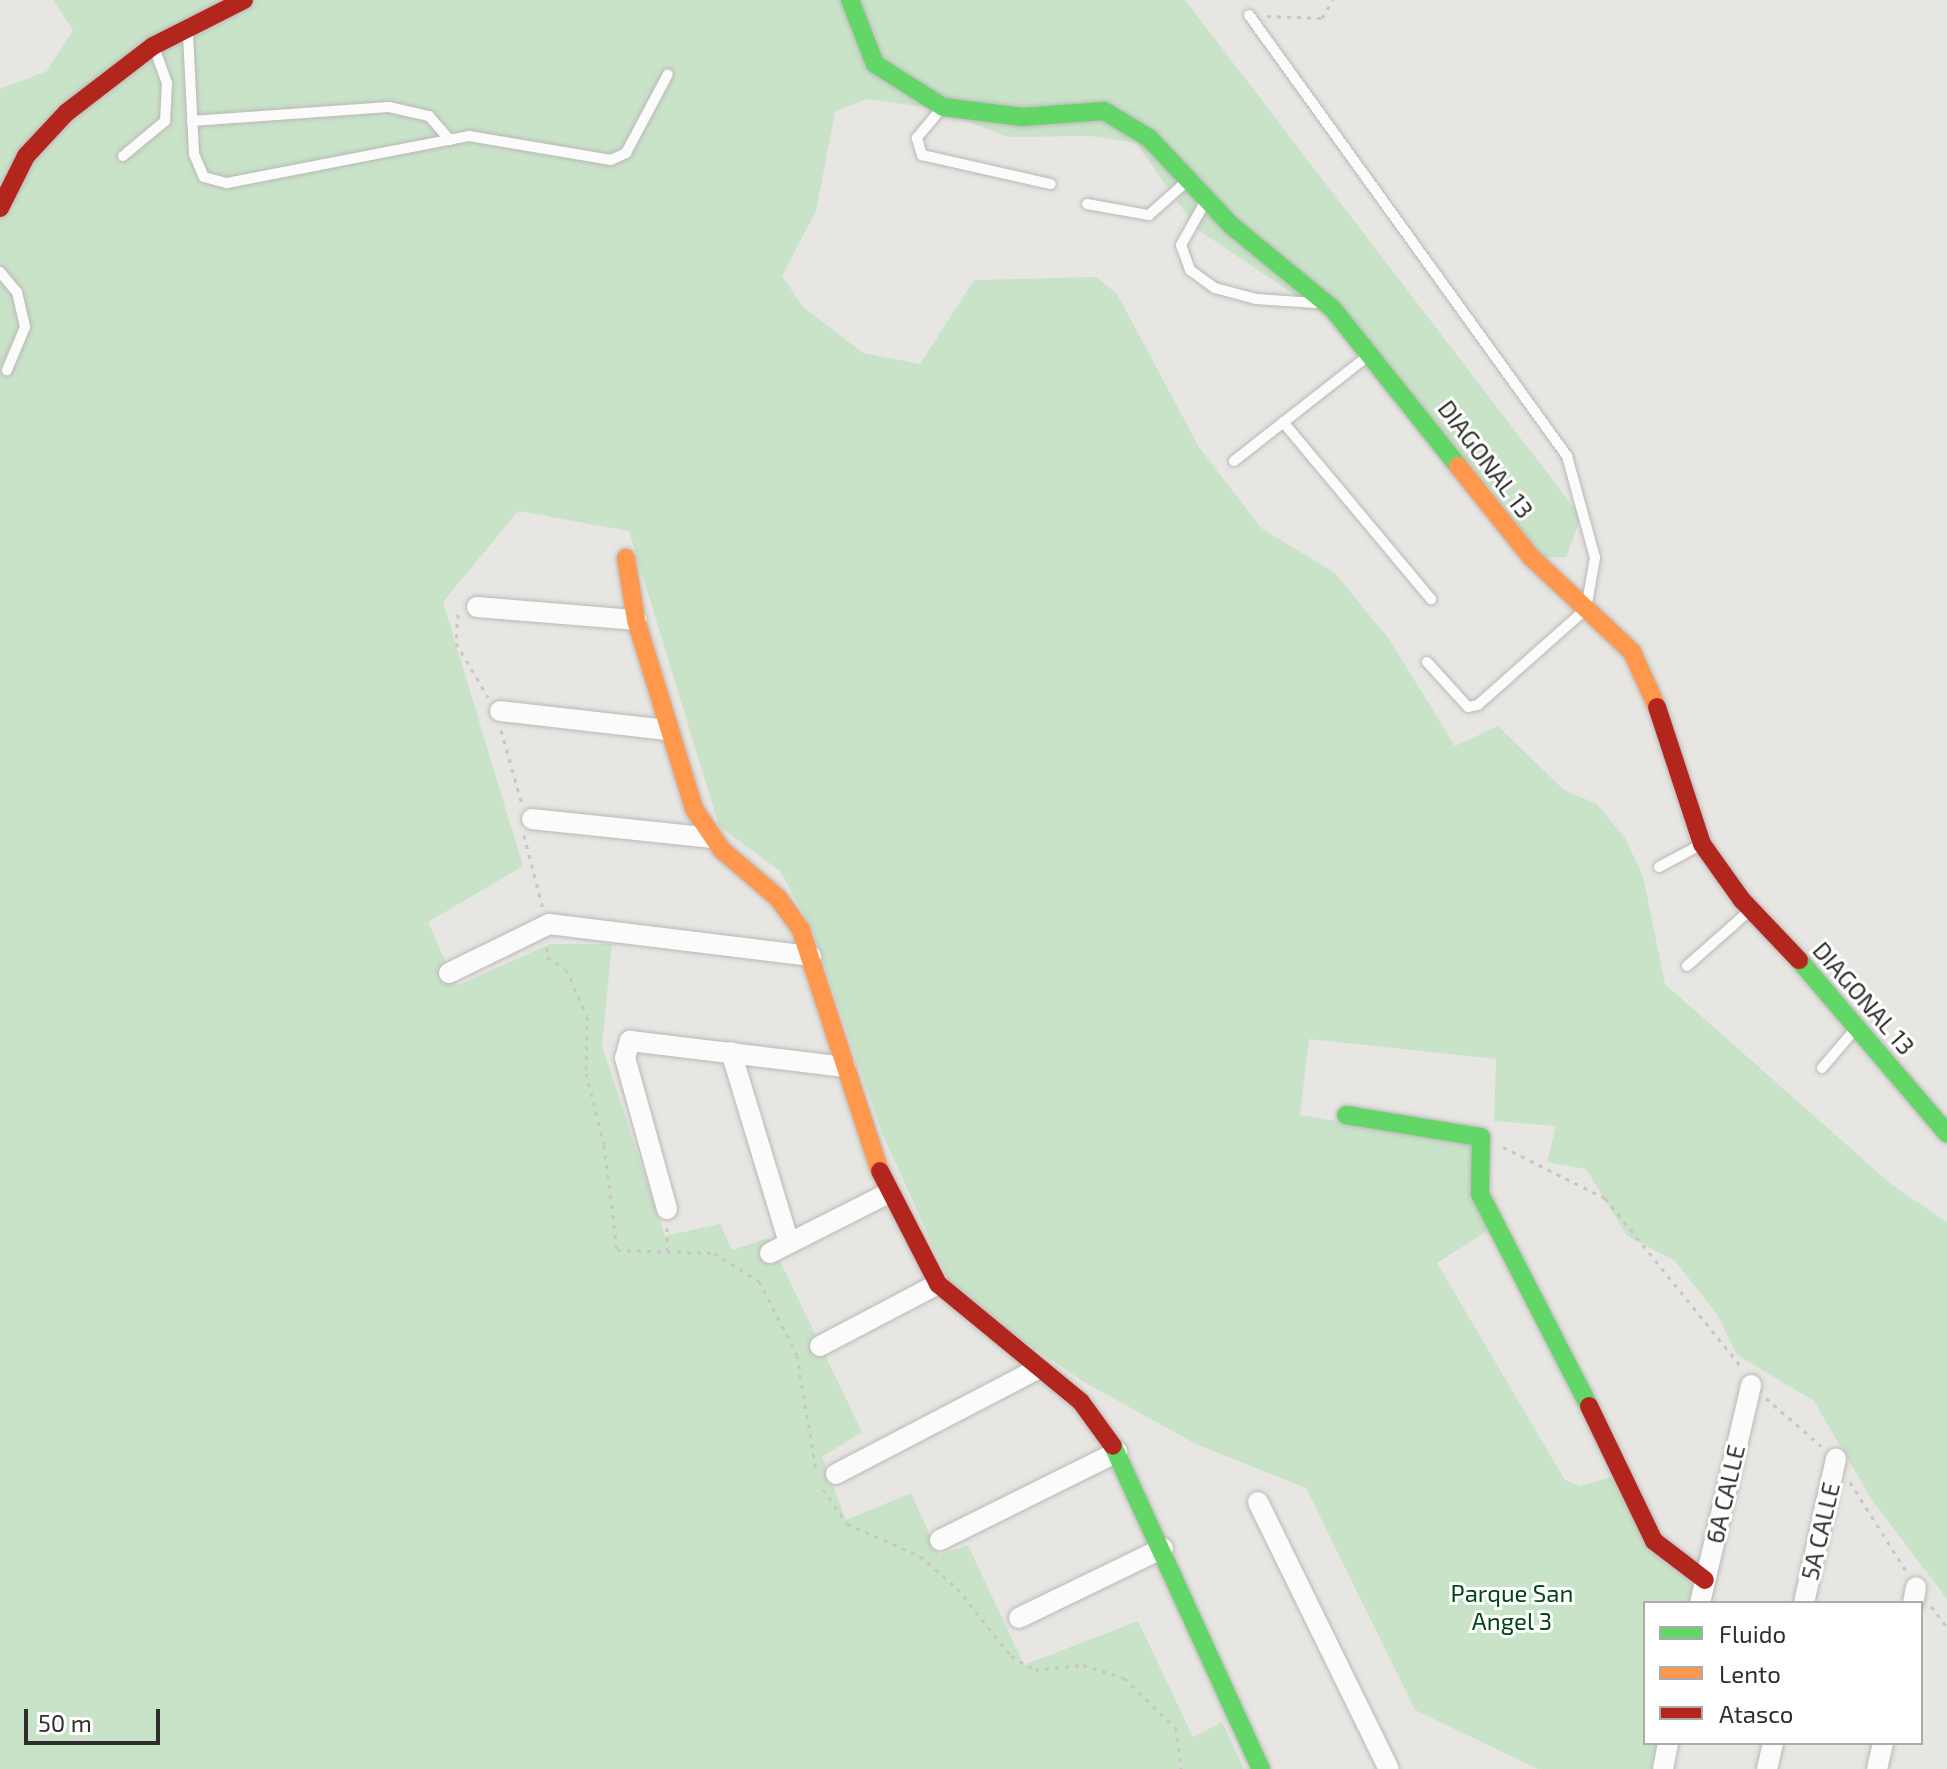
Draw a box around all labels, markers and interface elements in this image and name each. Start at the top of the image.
street label: DIAGONAL 13 [1432,394,1540,524]
street label: DIAGONAL 13 [1807,935,1921,1061]
street label: 6A CALLE [1700,1442,1750,1546]
street label: 5A CALLE [1795,1479,1845,1583]
park label: Parque San Angel 3 [1451,1579,1573,1635]
legend [1643,1601,1923,1745]
text: Fluido [1719,1619,1786,1648]
text: Lento [1719,1659,1781,1688]
scale bar [28,1693,164,1743]
text: Atasco [1719,1699,1793,1728]
text: 50 m [38,1708,92,1737]

